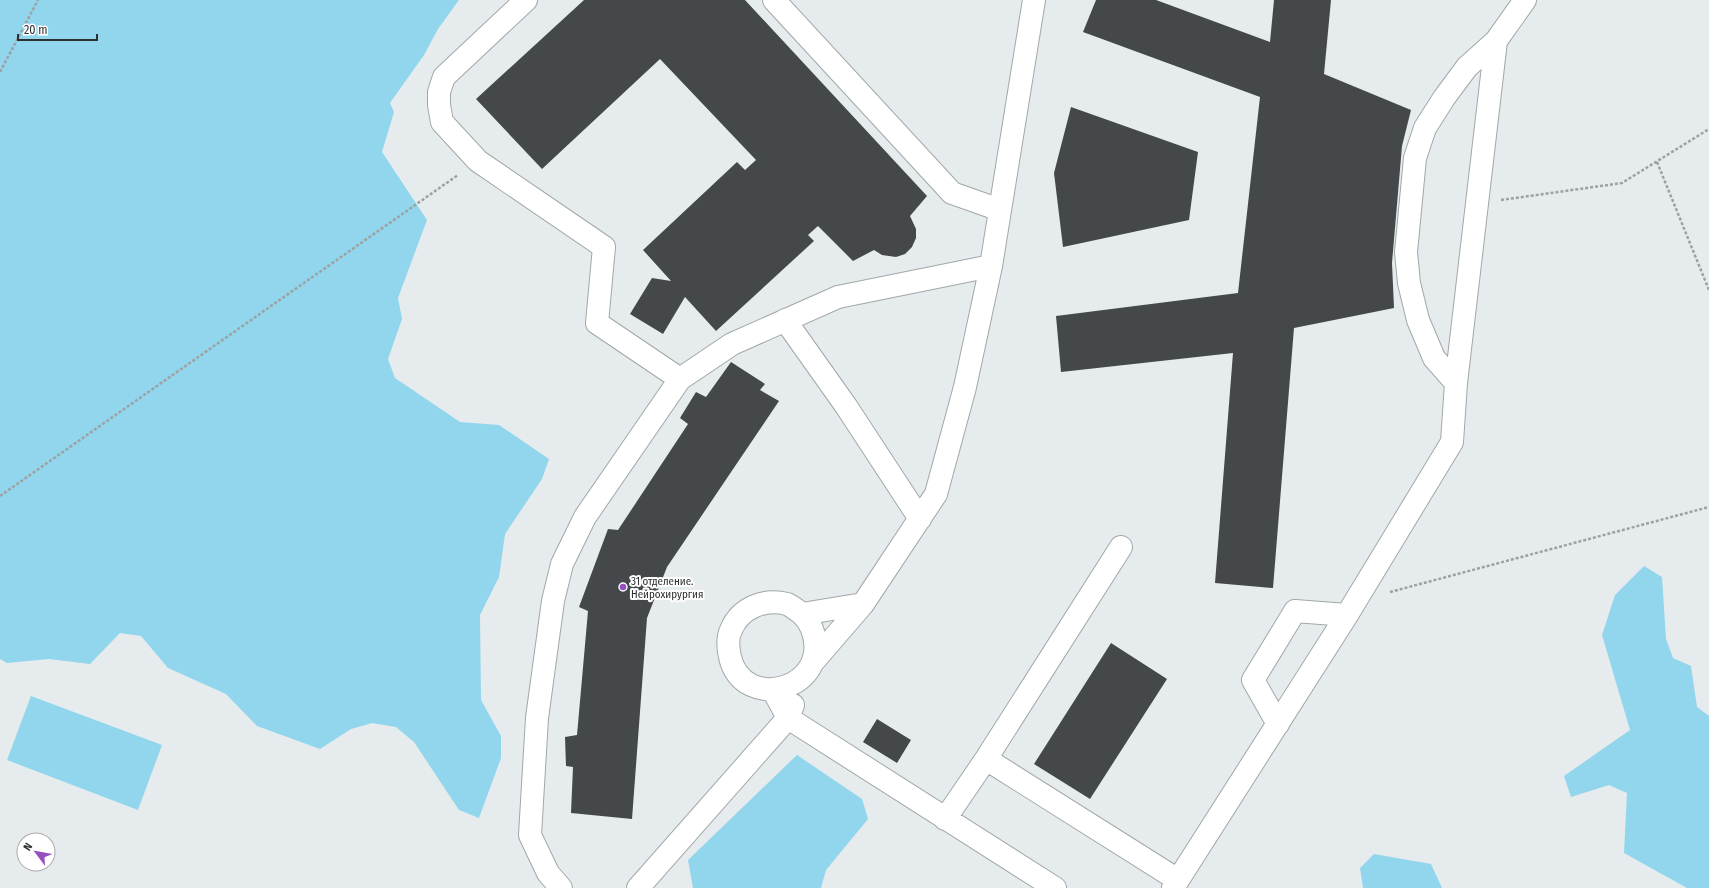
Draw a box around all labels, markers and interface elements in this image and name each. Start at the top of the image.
scale bar [18,16,97,42]
text: 20 m [24,23,48,37]
place label: 31 отделение. Нейрохирургия [631,575,703,601]
marker: 31 отделение. Нейрохирургия [618,582,628,592]
north arrow [16,832,56,872]
text: N [21,841,35,853]

